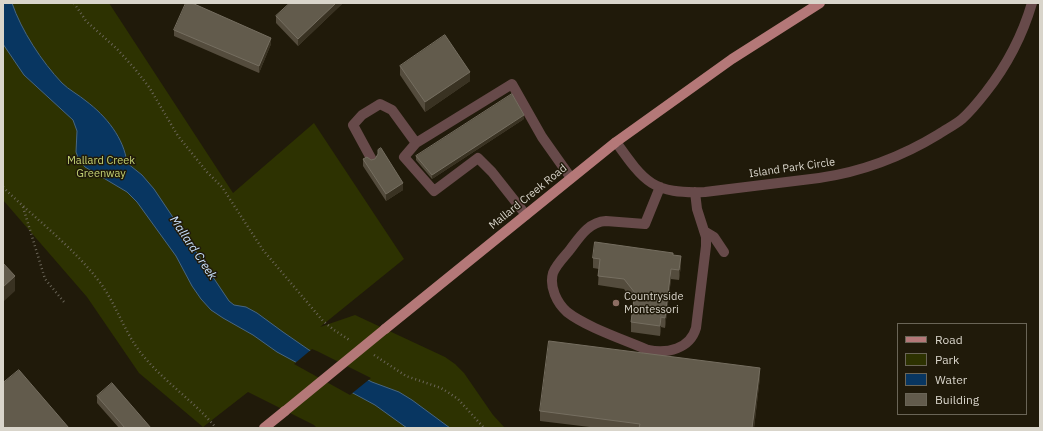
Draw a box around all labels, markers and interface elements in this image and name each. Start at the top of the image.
park label: Mallard Creek Greenway [67,154,135,180]
street label: Island Park Circle [748,155,836,181]
street label: Mallard Creek Road [486,162,570,232]
water label: Mallard Creek [166,213,220,283]
place label: Countryside Montessori [624,290,683,316]
marker: Countryside Montessori [611,298,621,308]
legend [897,323,1027,415]
text: Road [935,332,963,347]
text: Park [935,352,959,367]
text: Water [935,372,967,387]
text: Building [935,392,979,407]

